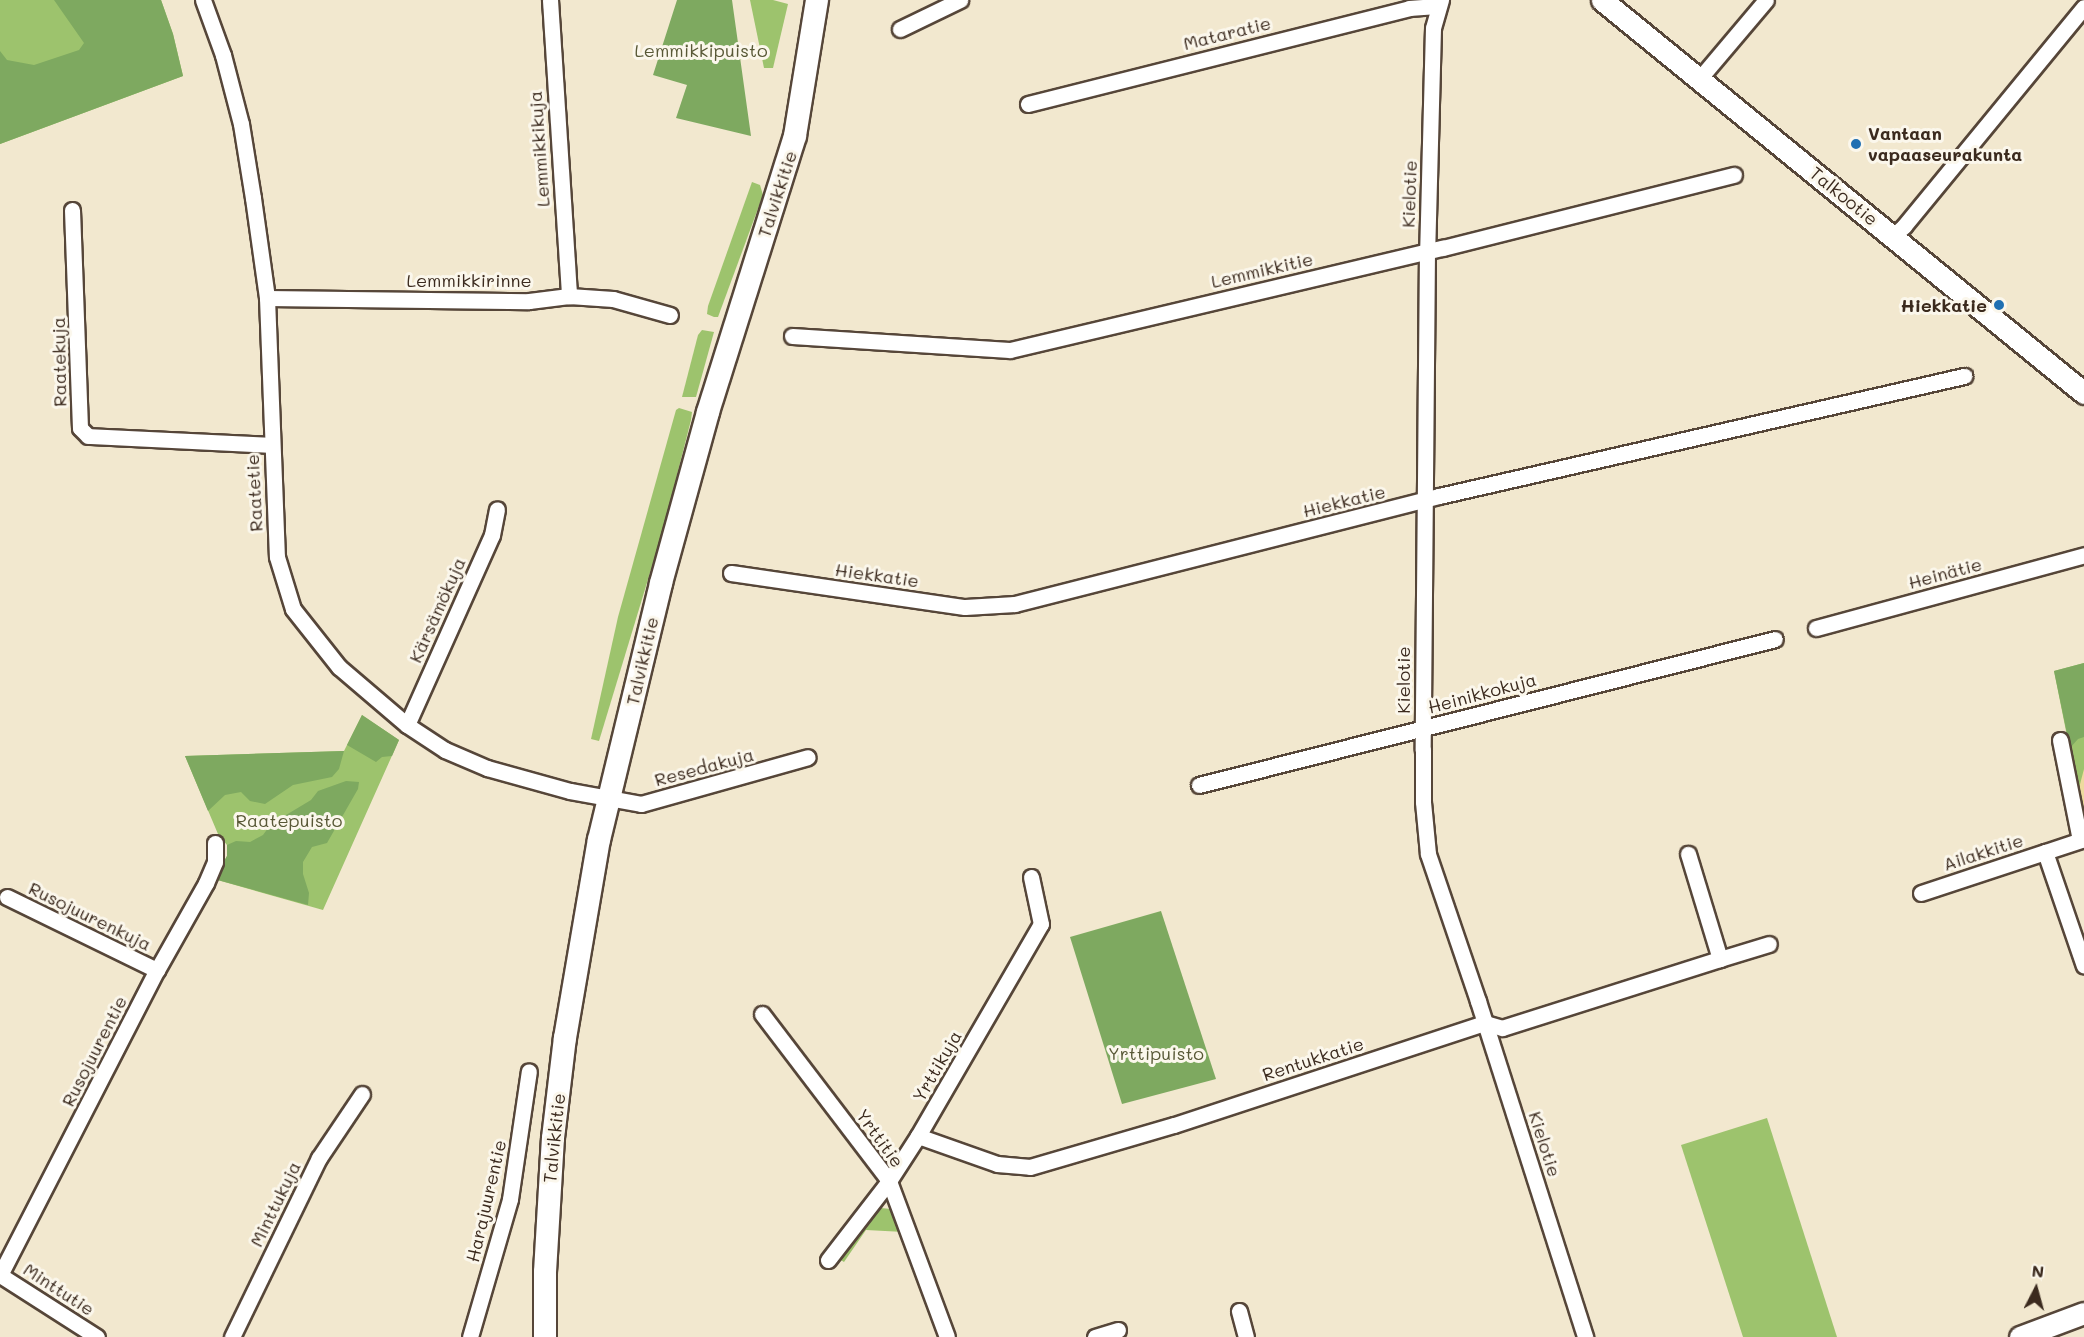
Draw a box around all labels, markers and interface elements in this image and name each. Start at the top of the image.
street label: Mataratie [1181,12,1273,54]
park label: Lemmikkipuisto [634,39,768,61]
street label: Lemmikkikuja [524,90,554,208]
place label: Vantaan vapaaseurakunta [1868,123,2022,166]
marker: Vantaan vapaaseurakunta [1849,137,1863,151]
street label: Talvikkitie [753,148,801,240]
street label: Kielotie [1397,160,1421,228]
street label: Talkootie [1806,162,1882,230]
street label: Lemmikkitie [1209,248,1315,292]
street label: Lemmikkirinne [406,269,532,291]
place label: Hiekkatie [1900,294,1987,316]
marker: Hiekkatie [1992,298,2006,312]
street label: Raatekuja [47,317,71,407]
street label: Raatetie [241,454,267,532]
street label: Hiekkatie [1300,480,1388,522]
street label: Heinätie [1906,553,1984,593]
street label: Kärsämökuja [404,554,470,666]
street label: Hiekkatie [834,558,920,592]
street label: Talvikkitie [621,615,663,707]
street label: Kielotie [1392,646,1414,714]
street label: Heinikkokuja [1425,668,1539,718]
street label: Resedakuja [652,743,756,791]
park label: Raatepuisto [236,809,342,831]
street label: Ailakkitie [1940,829,2026,875]
street label: Rusojuurenkuja [25,877,155,955]
street label: Rusojuurentie [57,992,131,1110]
street label: Yrttikuja [908,1026,966,1106]
street label: Rentukkatie [1260,1032,1366,1086]
park label: Yrttipuisto [1108,1042,1204,1064]
street label: Talvikkitie [539,1092,569,1184]
street label: Yrttitie [852,1105,908,1171]
street label: Kielotie [1524,1109,1566,1179]
street label: Harajuurentie [461,1138,511,1264]
street label: Minttukuja [245,1158,305,1250]
street label: Minttutie [20,1258,98,1320]
north arrow [2006,1259,2066,1319]
text: N [2031,1260,2045,1282]

